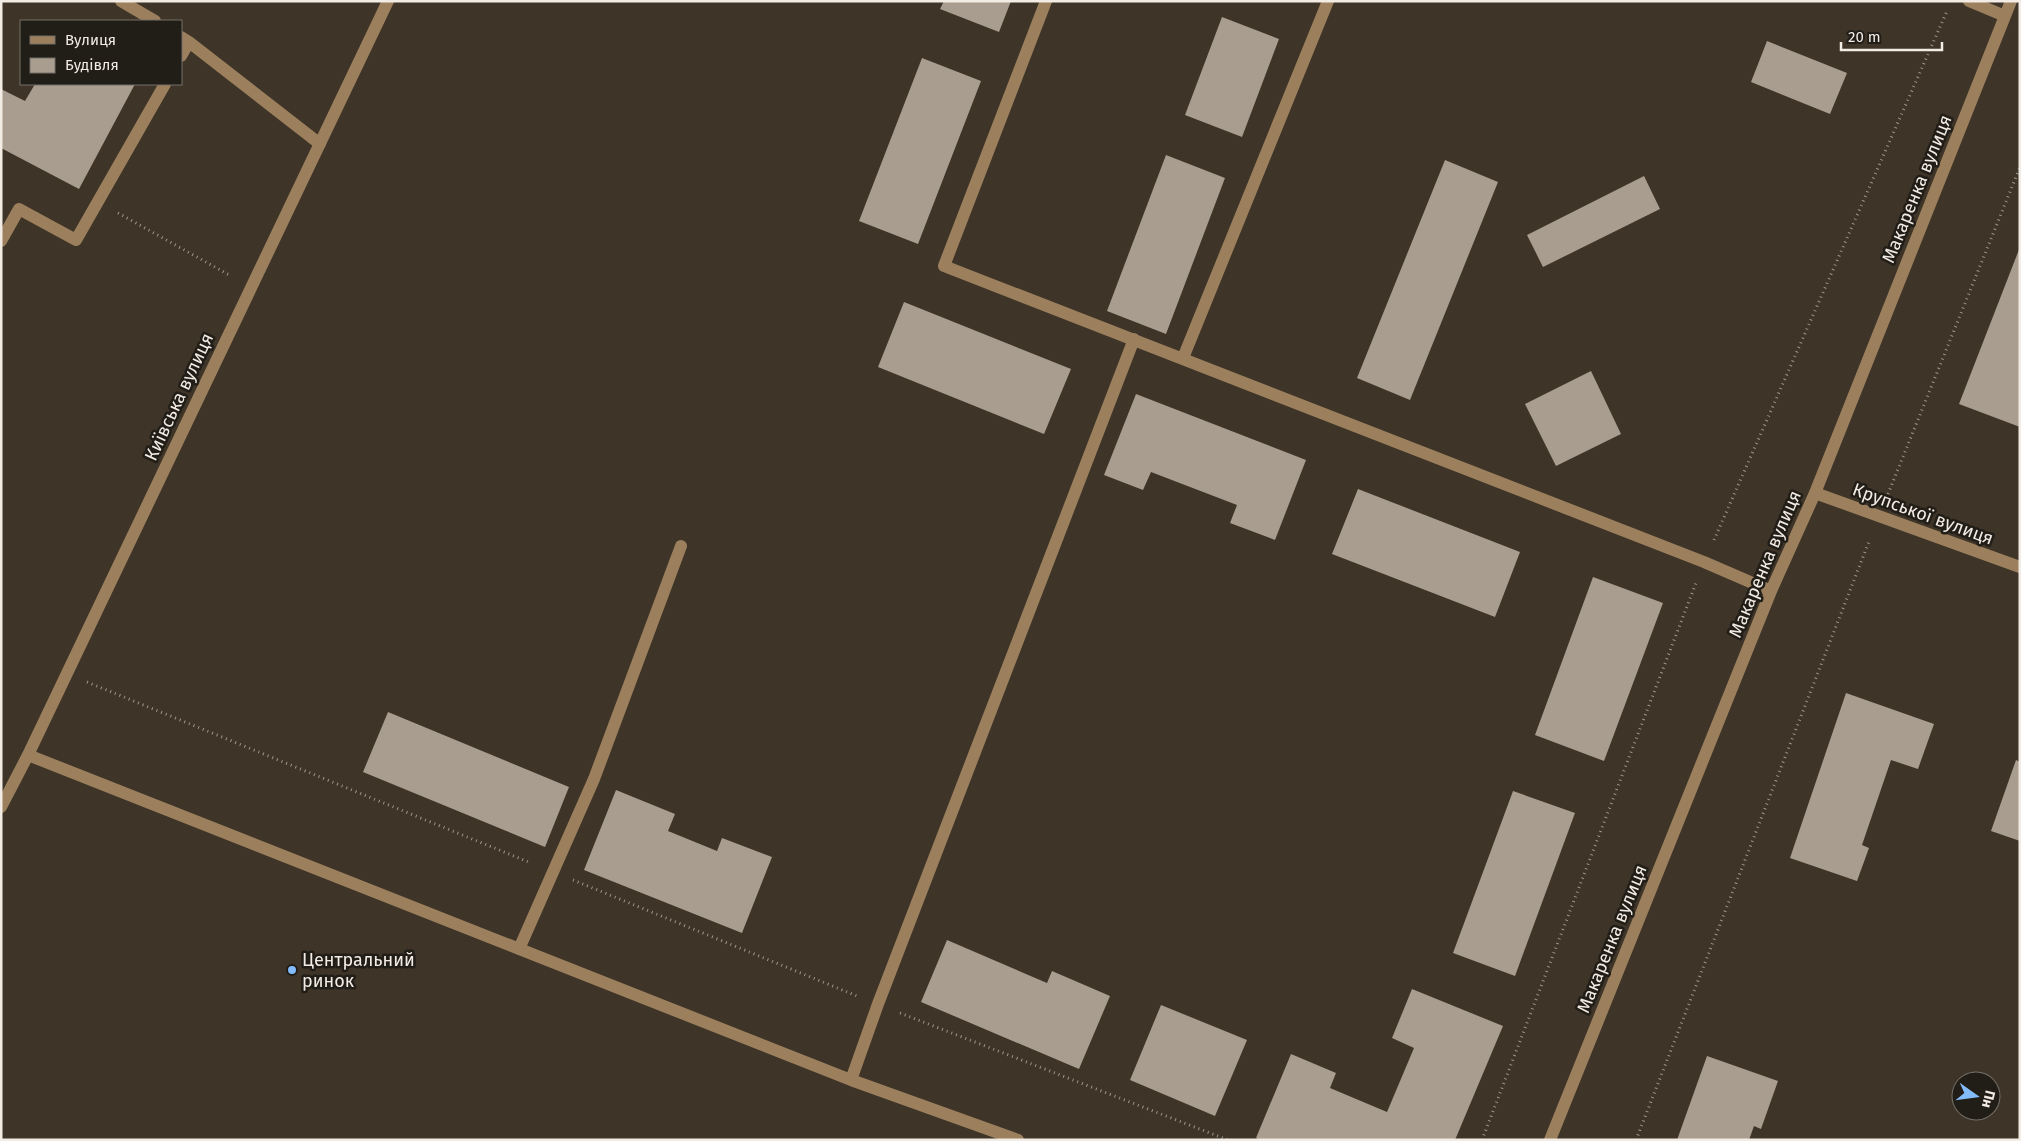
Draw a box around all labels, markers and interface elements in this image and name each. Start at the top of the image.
legend [20,20,182,85]
scale bar [1841,20,1942,52]
text: 20 m [1848,28,1881,46]
text: Вулиця [65,31,116,49]
text: Будівля [65,56,119,74]
street label: Макаренка вулиця [1877,112,1957,266]
street label: Київська вулиця [140,330,218,464]
street label: Крупської вулиця [1850,478,1996,550]
street label: Макаренка вулиця [1724,487,1806,641]
street label: Макаренка вулиця [1572,862,1652,1016]
place label: Центральний ринок [302,949,415,992]
marker: Центральний ринок [286,964,298,976]
north arrow [1951,1071,2001,1121]
text: Пн [1978,1088,1998,1110]

